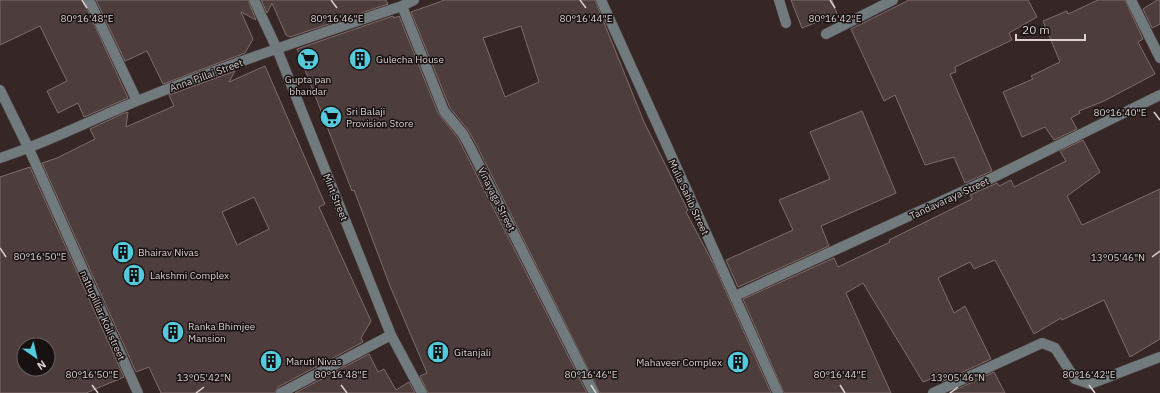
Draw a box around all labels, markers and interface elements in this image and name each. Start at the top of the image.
text: 80°16'48"E [60,12,114,25]
text: 80°16'46"E [310,12,364,25]
text: 80°16'44"E [559,12,613,25]
text: 80°16'42"E [808,12,862,25]
scale bar [1016,16,1085,42]
text: 20 m [1022,22,1050,37]
supermarket icon: Gupta pan bhandar [295,46,321,72]
building icon: Gulecha House [347,46,373,72]
place label: Gulecha House [376,53,444,66]
street label: Anna Pillai Street [168,56,245,95]
place label: Gupta pan bhandar [285,73,331,98]
supermarket icon: Sri Balaji Provision Store [318,104,344,130]
place label: Sri Balaji Provision Store [346,105,414,130]
text: 80°16'40"E [1093,106,1147,119]
street label: Mulla Sahib Street [665,157,712,237]
street label: Vinayaga Street [475,165,518,234]
street label: Mint Street [320,172,351,223]
street label: Tandavaraya Street [907,174,991,223]
building icon: Bhairav Nivas [110,239,136,265]
place label: Bhairav Nivas [138,246,199,259]
text: 80°16'50"E [13,250,67,263]
text: 13°05'46"N [1091,251,1145,264]
building icon: Lakshmi Complex [121,262,147,288]
street label: nattupilliar Koil street [77,268,128,363]
place label: Lakshmi Complex [150,269,229,282]
building icon: Ranka Bhimjee Mansion [160,319,186,345]
place label: Ranka Bhimjee Mansion [188,320,256,345]
north arrow [16,337,56,377]
building icon: Gitanjali [425,339,451,365]
place label: Gitanjali [454,346,491,359]
building icon: Maruti Nivas [258,348,284,374]
building icon: Mahaveer Complex [725,349,751,375]
place label: Maruti Nivas [286,355,342,368]
place label: Mahaveer Complex [636,356,722,369]
text: N [34,357,49,373]
text: 80°16'50"E [65,368,119,381]
text: 80°16'48"E [314,368,368,381]
text: 80°16'46"E [564,368,618,381]
text: 80°16'44"E [813,368,867,381]
text: 80°16'42"E [1062,368,1116,381]
text: 13°05'42"N [177,371,231,384]
text: 13°05'46"N [931,371,985,384]

